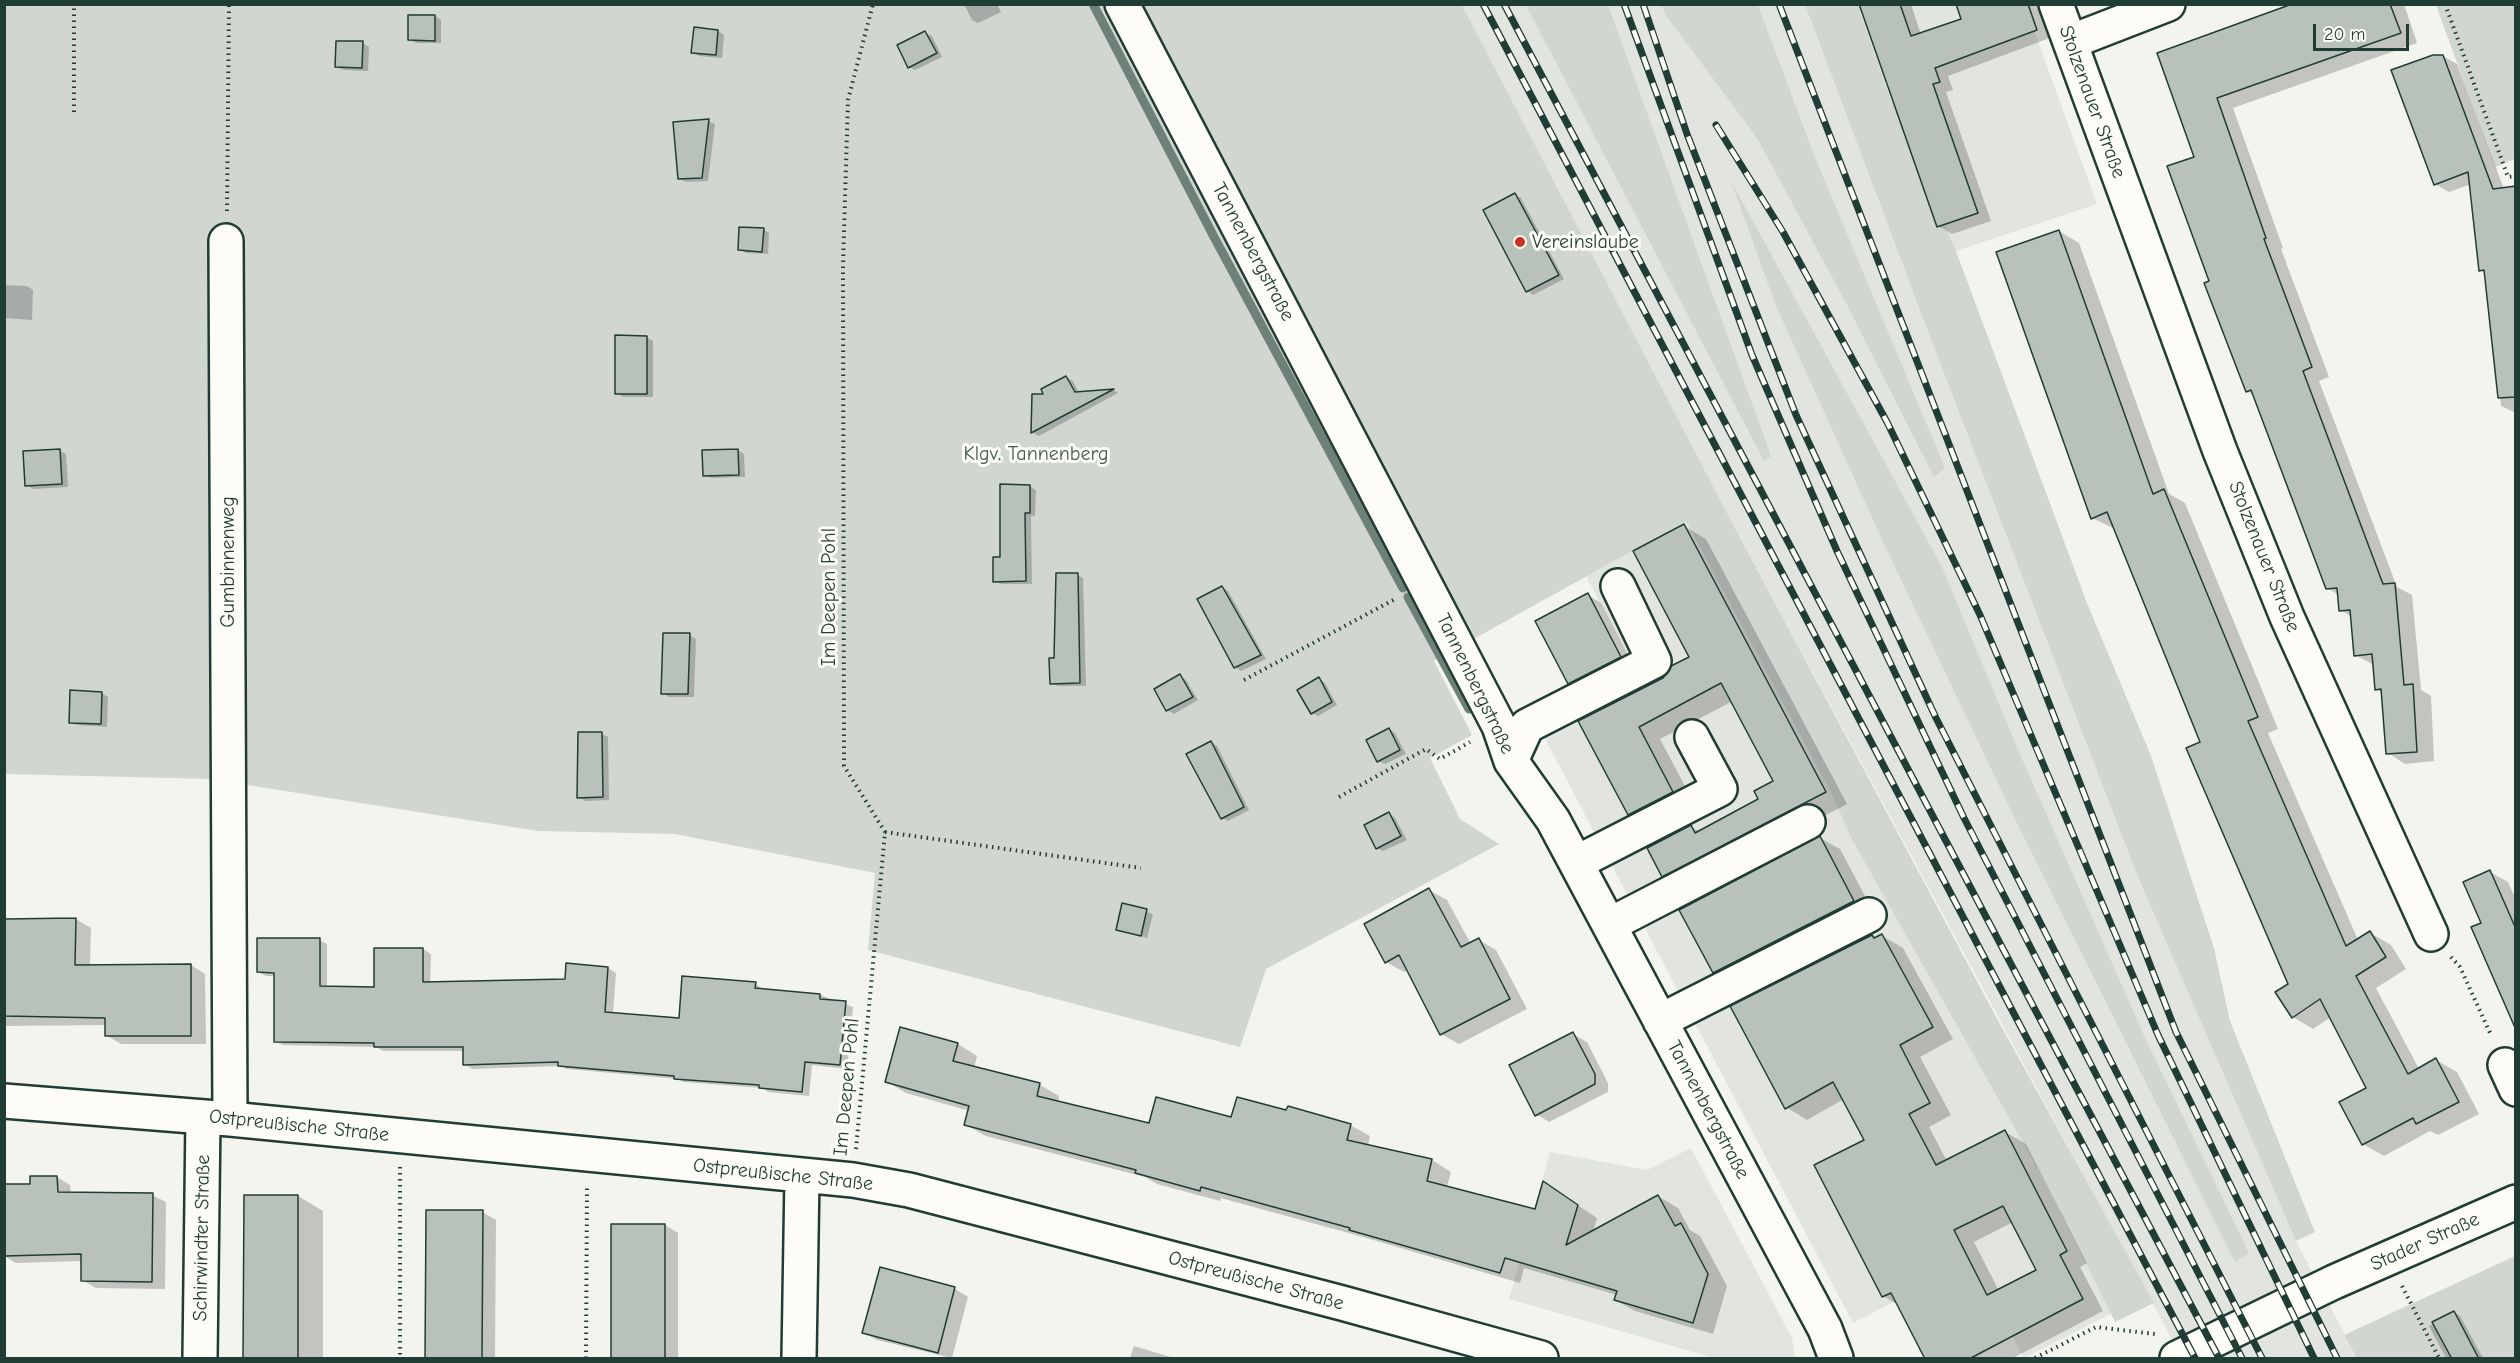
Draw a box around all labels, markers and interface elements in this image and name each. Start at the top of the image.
scale bar [2316,12,2412,50]
street label: Stolzenauer Straße [2053,22,2131,182]
text: 20 m [2324,24,2365,45]
street label: Tannenbergstraße [1206,179,1300,325]
place label: Vereinslaube [1532,230,1639,254]
marker: Vereinslaube [1513,235,1527,249]
park label: Klgv. Tannenberg [963,442,1109,466]
street label: Stolzenauer Straße [2223,478,2305,636]
street label: Gumbinnenweg [216,496,240,628]
street label: Im Deepen Pohl [817,528,841,666]
street label: Tannenbergstraße [1431,610,1519,758]
street label: Im Deepen Pohl [829,1017,865,1157]
street label: Tannenbergstraße [1661,1037,1755,1183]
street label: Ostpreußische Straße [208,1105,390,1147]
street label: Schirwindter Straße [189,1154,215,1322]
street label: Ostpreußische Straße [692,1154,874,1196]
street label: Stader Straße [2367,1207,2483,1277]
street label: Ostpreußische Straße [1166,1246,1346,1316]

